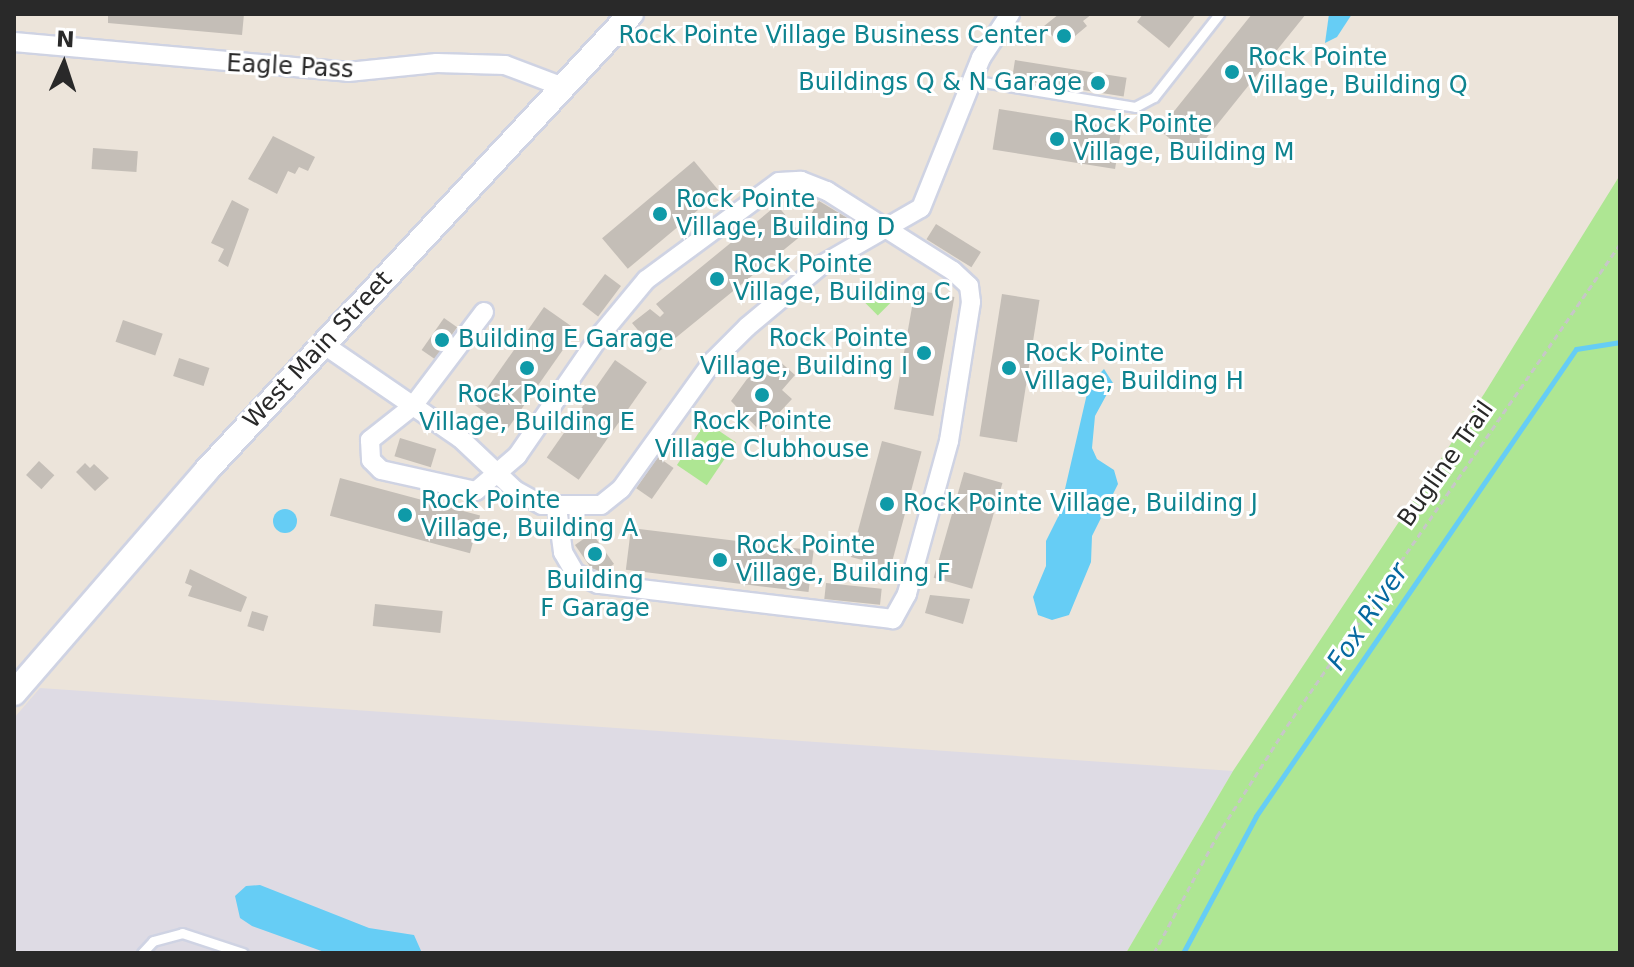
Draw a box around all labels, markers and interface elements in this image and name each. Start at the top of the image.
place label: Rock Pointe Village Business Center [619,22,1048,50]
north arrow [24,24,104,104]
text: N [55,27,75,52]
marker: Rock Pointe Village Business Center [1055,27,1073,45]
place label: Rock Pointe Village, Building Q [1248,44,1468,100]
street label: Eagle Pass [226,49,354,85]
marker: Rock Pointe Village, Building Q [1223,63,1241,81]
place label: Buildings Q & N Garage [798,69,1082,97]
marker: Buildings Q & N Garage [1089,74,1107,92]
place label: Rock Pointe Village, Building M [1073,111,1295,167]
marker: Rock Pointe Village, Building M [1048,130,1066,148]
place label: Rock Pointe Village, Building D [676,186,895,242]
marker: Rock Pointe Village, Building D [651,205,669,223]
place label: Rock Pointe Village, Building C [733,251,951,307]
street label: West Main Street [238,265,398,435]
marker: Rock Pointe Village, Building C [708,270,726,288]
place label: Rock Pointe Village, Building I [700,325,908,381]
place label: Building E Garage [458,326,674,354]
marker: Building E Garage [433,331,451,349]
place label: Rock Pointe Village, Building H [1025,340,1244,396]
marker: Rock Pointe Village, Building I [915,344,933,362]
marker: Rock Pointe Village, Building E [518,359,536,377]
marker: Rock Pointe Village, Building H [1000,359,1018,377]
place label: Rock Pointe Village, Building E [419,381,635,437]
marker: Rock Pointe Village Clubhouse [753,386,771,404]
street label: Bugline Trail [1392,396,1500,532]
place label: Rock Pointe Village Clubhouse [655,408,869,464]
place label: Rock Pointe Village, Building A [421,487,638,543]
place label: Rock Pointe Village, Building J [903,490,1258,518]
marker: Rock Pointe Village, Building J [878,495,896,513]
marker: Rock Pointe Village, Building A [396,506,414,524]
place label: Rock Pointe Village, Building F [736,532,951,588]
marker: Building F Garage [586,545,604,563]
marker: Rock Pointe Village, Building F [711,551,729,569]
water label: Fox River [1321,558,1415,676]
place label: Building F Garage [540,567,650,623]

